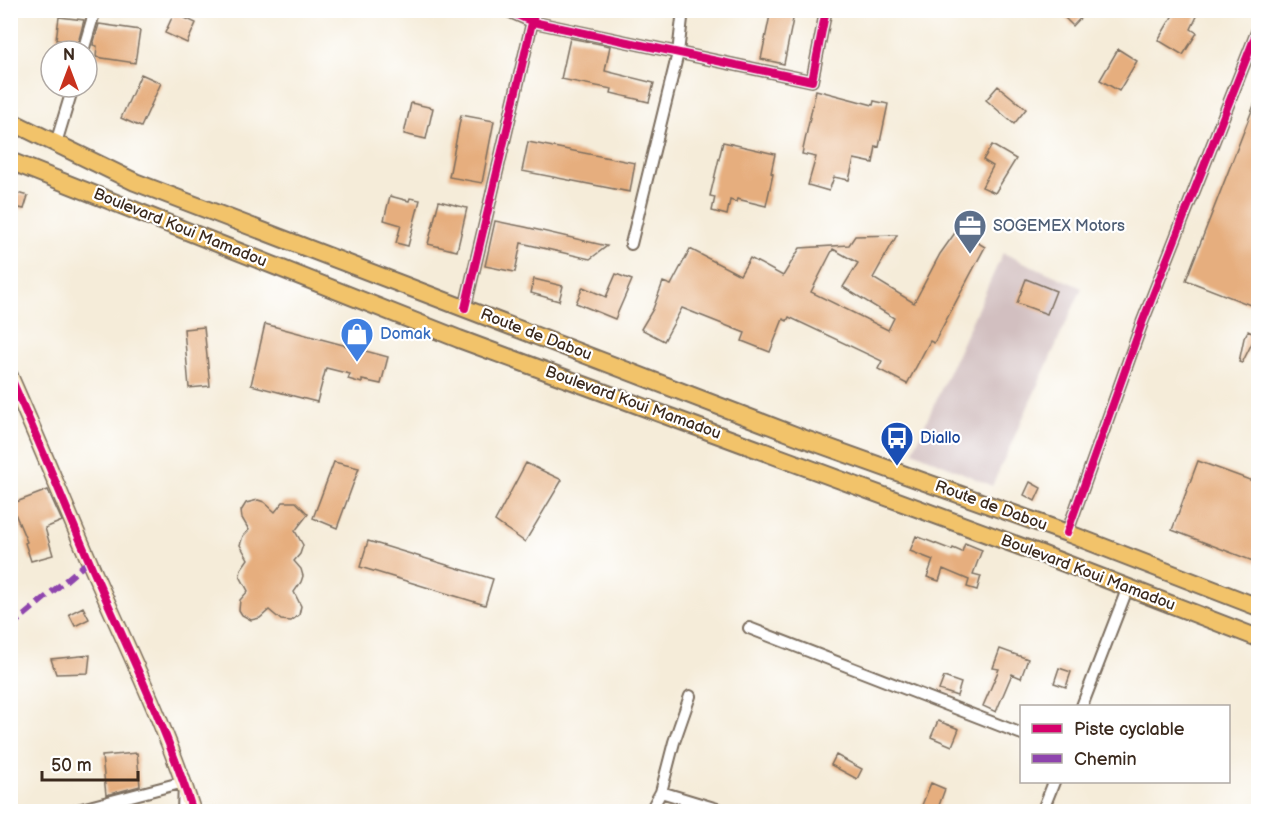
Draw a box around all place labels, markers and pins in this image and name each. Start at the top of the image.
office icon: SOGEMEX Motors [952,208,988,255]
place label: SOGEMEX Motors [993,217,1125,236]
shop icon: Domak [339,316,375,363]
place label: Domak [380,325,431,344]
bus stop icon: Diallo [879,420,915,467]
place label: Diallo [920,429,961,448]

